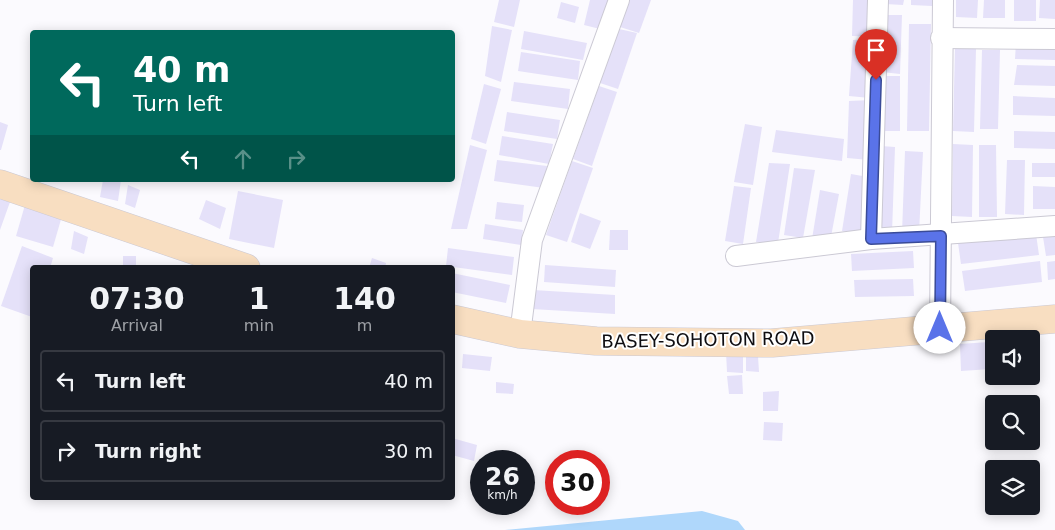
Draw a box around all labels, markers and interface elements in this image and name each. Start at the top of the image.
pin [855,29,897,80]
icon: arrive [862,36,890,64]
icon: left [50,50,115,115]
text: 40 m [133,50,230,90]
text: Turn left [133,91,222,116]
icon: left [176,145,204,173]
icon: ahead [229,145,257,173]
icon: right [282,145,310,173]
text: 07:30 [89,281,185,316]
text: 1 [248,281,269,316]
text: 140 [333,281,396,316]
position arrow [913,301,965,353]
text: Arrival [111,316,163,335]
text: min [244,316,274,335]
text: m [357,316,372,335]
street label: BASEY-SOHOTON ROAD [601,327,815,352]
map controls [985,330,1040,515]
button: sound [985,330,1040,385]
icon: left [52,367,80,395]
text: Turn left [95,370,186,392]
text: 40 m [384,370,433,392]
button: search [985,395,1040,450]
icon: right [52,437,80,465]
text: Turn right [95,440,201,462]
text: 30 m [384,440,433,462]
speed limit sign: 30 [545,450,610,515]
button: layers [985,460,1040,515]
text: 26 [485,462,520,491]
text: km/h [487,488,518,502]

